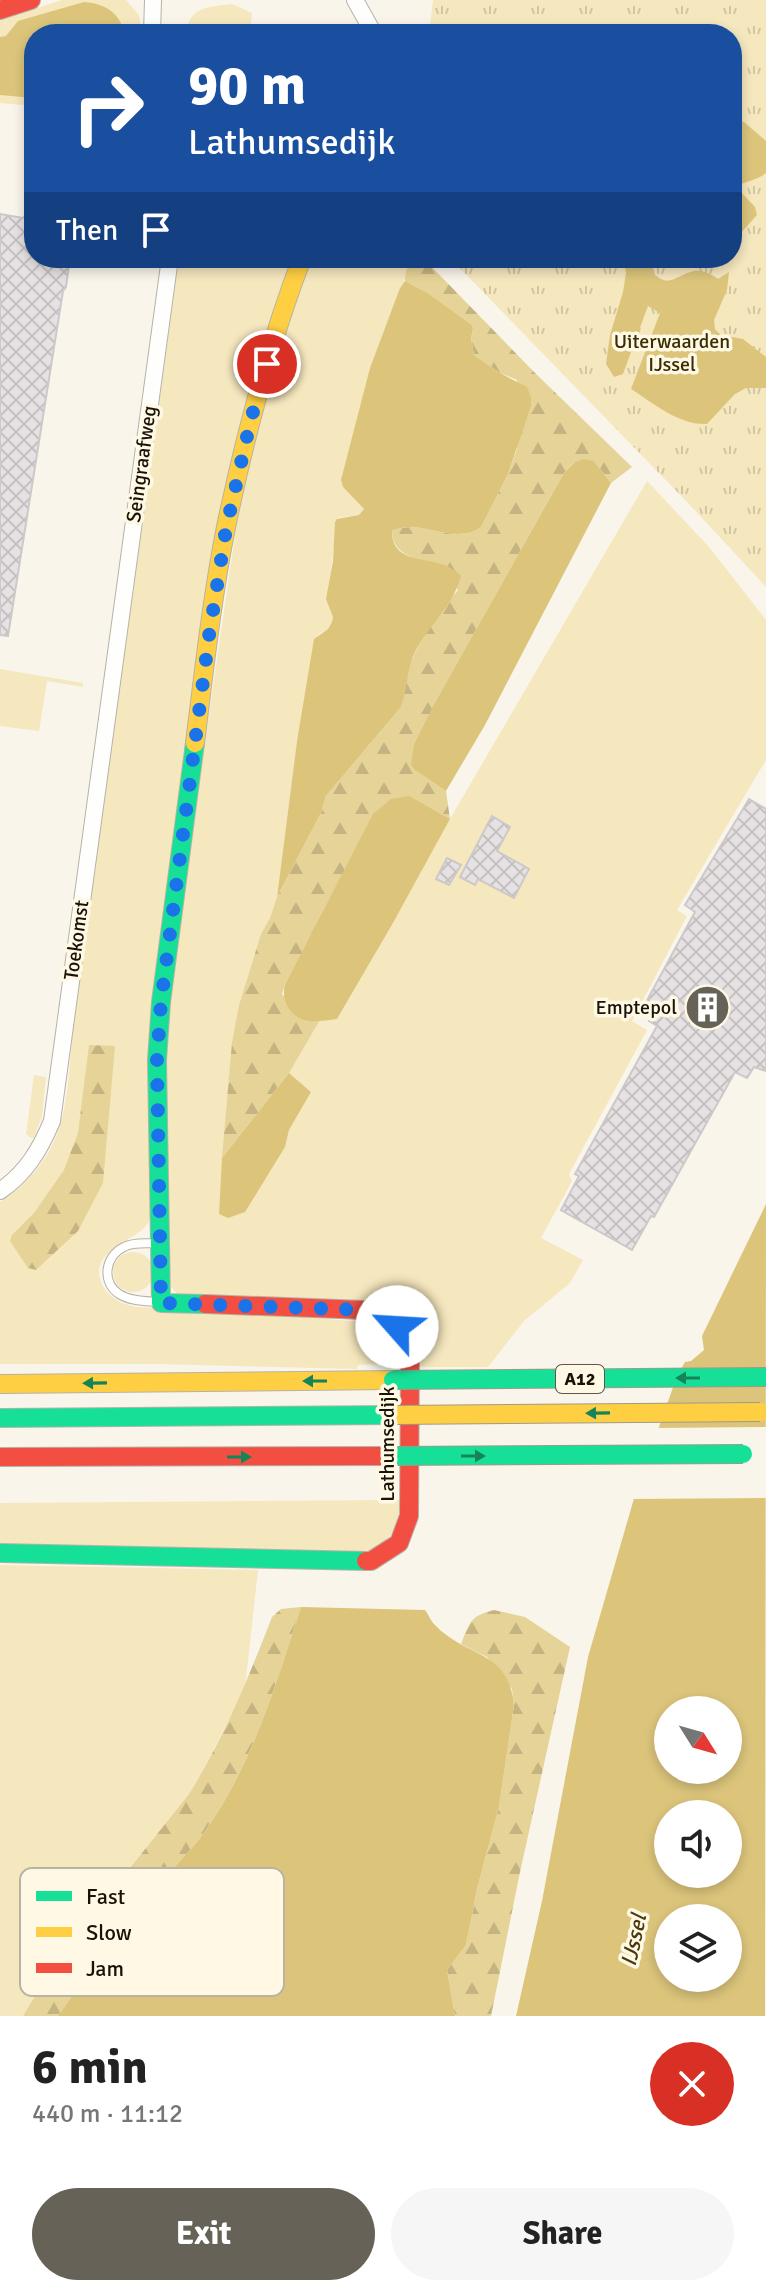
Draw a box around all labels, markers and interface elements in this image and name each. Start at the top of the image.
text: 90 m [188,51,306,120]
icon: right [56,56,160,160]
text: Lathumsedijk [188,120,395,165]
icon: arrive [134,208,178,252]
text: Then [56,212,118,249]
park label: Uiterwaarden IJssel [614,329,730,377]
pin [233,330,301,398]
icon: arrive [245,342,289,386]
street label: Seingraafweg [121,404,162,524]
street label: Toekomst [59,899,94,982]
building icon: Emptepol [684,983,732,1031]
place label: Emptepol [595,995,677,1020]
position arrow [355,1285,439,1369]
road number: A12 [556,1365,604,1393]
one-way arrow [675,1372,700,1384]
one-way arrow [302,1375,327,1387]
one-way arrow [82,1377,107,1389]
street label: Lathumsedijk [375,1386,400,1502]
one-way arrow [585,1407,610,1419]
one-way arrow [461,1450,486,1462]
one-way arrow [227,1451,252,1463]
north arrow [654,1696,742,1784]
map controls [654,1696,742,1992]
button: sound [654,1800,742,1888]
legend [20,1868,284,1996]
text: Fast [86,1883,126,1910]
button: layers [654,1904,742,1992]
water label: IJssel [615,1910,652,1969]
text: Slow [86,1919,132,1946]
text: Jam [86,1955,124,1982]
text: 6 min [32,2038,148,2097]
button: close [650,2042,734,2126]
text: 440 m · 11:12 [32,2098,183,2130]
button: Exit [32,2188,375,2280]
button: Share [391,2188,734,2280]

